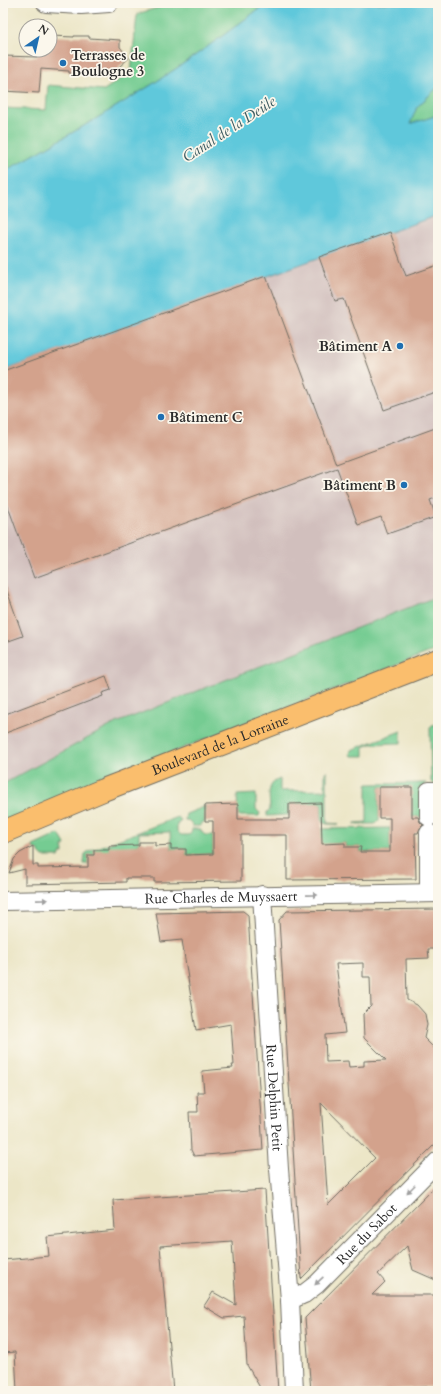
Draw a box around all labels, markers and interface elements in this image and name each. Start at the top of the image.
north arrow [18,18,58,58]
text: N [35,21,52,39]
place label: Terrasses de Boulogne 3 [71,46,145,81]
marker: Terrasses de Boulogne 3 [58,58,68,68]
water label: Canal de la Deûle [179,91,280,167]
place label: Bâtiment A [319,337,392,356]
marker: Bâtiment A [395,341,405,351]
place label: Bâtiment C [169,408,243,427]
marker: Bâtiment C [156,412,166,422]
place label: Bâtiment B [323,476,396,495]
marker: Bâtiment B [399,480,409,490]
street label: Boulevard de la Lorraine [149,709,291,780]
street label: Rue Charles de Muyssaert [144,886,298,908]
one-way arrow [306,892,319,898]
one-way arrow [36,897,48,904]
street label: Rue Delphin Petit [262,1044,287,1152]
one-way arrow [406,1184,416,1194]
street label: Rue du Sabot [332,1199,401,1269]
one-way arrow [314,1277,324,1286]

